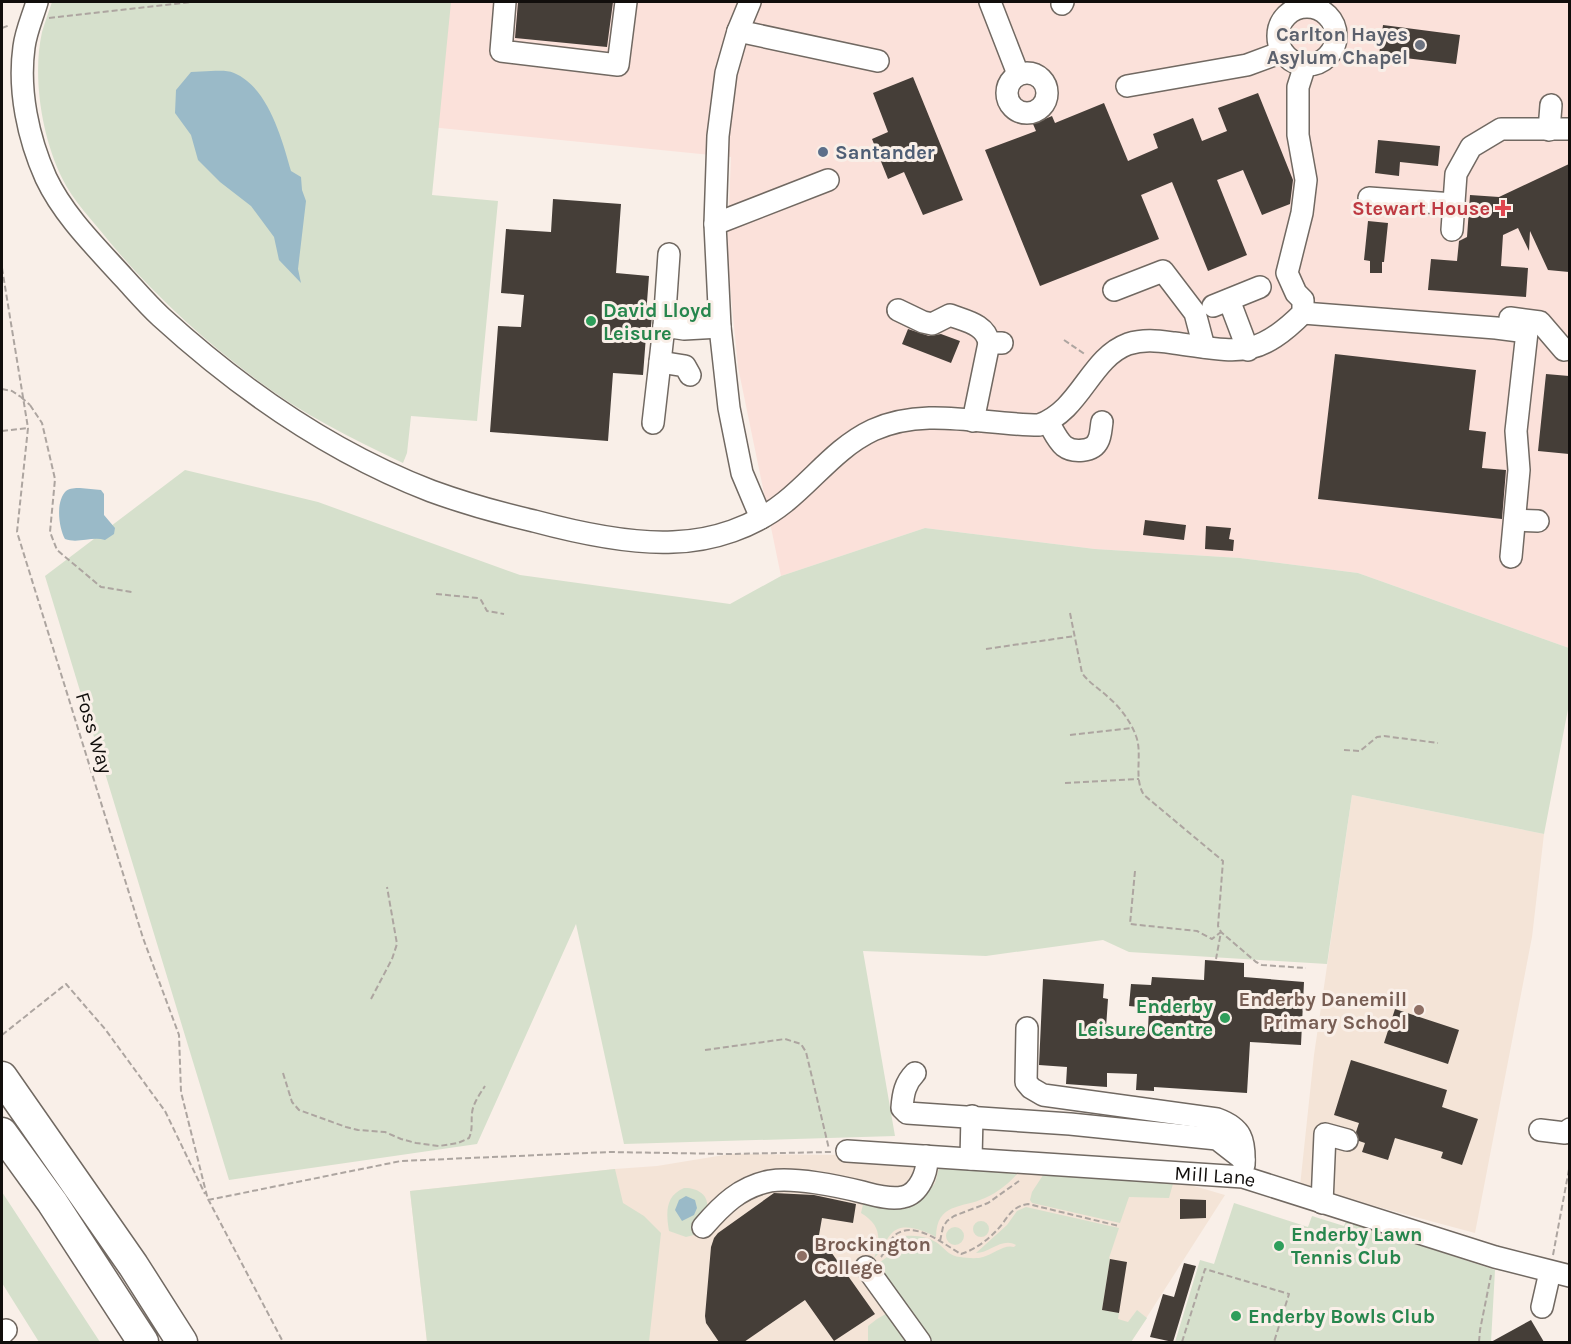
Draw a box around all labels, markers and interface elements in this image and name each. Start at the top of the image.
place label: Carlton Hayes Asylum Chapel [1267,23,1408,69]
marker: Carlton Hayes Asylum Chapel [1413,38,1427,52]
place label: Santander [835,141,935,164]
marker: Santander [816,145,830,159]
place label: Stewart House [1352,197,1490,220]
marker: Stewart House [1494,199,1512,217]
place label: David Lloyd Leisure [603,299,712,345]
marker: David Lloyd Leisure [584,314,598,328]
street label: Foss Way [71,689,117,777]
place label: Enderby Danemill Primary School [1238,988,1407,1034]
place label: Enderby Leisure Centre [1077,995,1213,1041]
marker: Enderby Danemill Primary School [1412,1003,1426,1017]
marker: Enderby Leisure Centre [1218,1011,1232,1025]
street label: Mill Lane [1174,1161,1259,1192]
place label: Enderby Lawn Tennis Club [1291,1223,1423,1269]
place label: Brockington College [814,1233,931,1279]
marker: Enderby Lawn Tennis Club [1272,1239,1286,1253]
marker: Brockington College [795,1249,809,1263]
place label: Enderby Bowls Club [1248,1305,1435,1328]
marker: Enderby Bowls Club [1229,1309,1243,1323]

